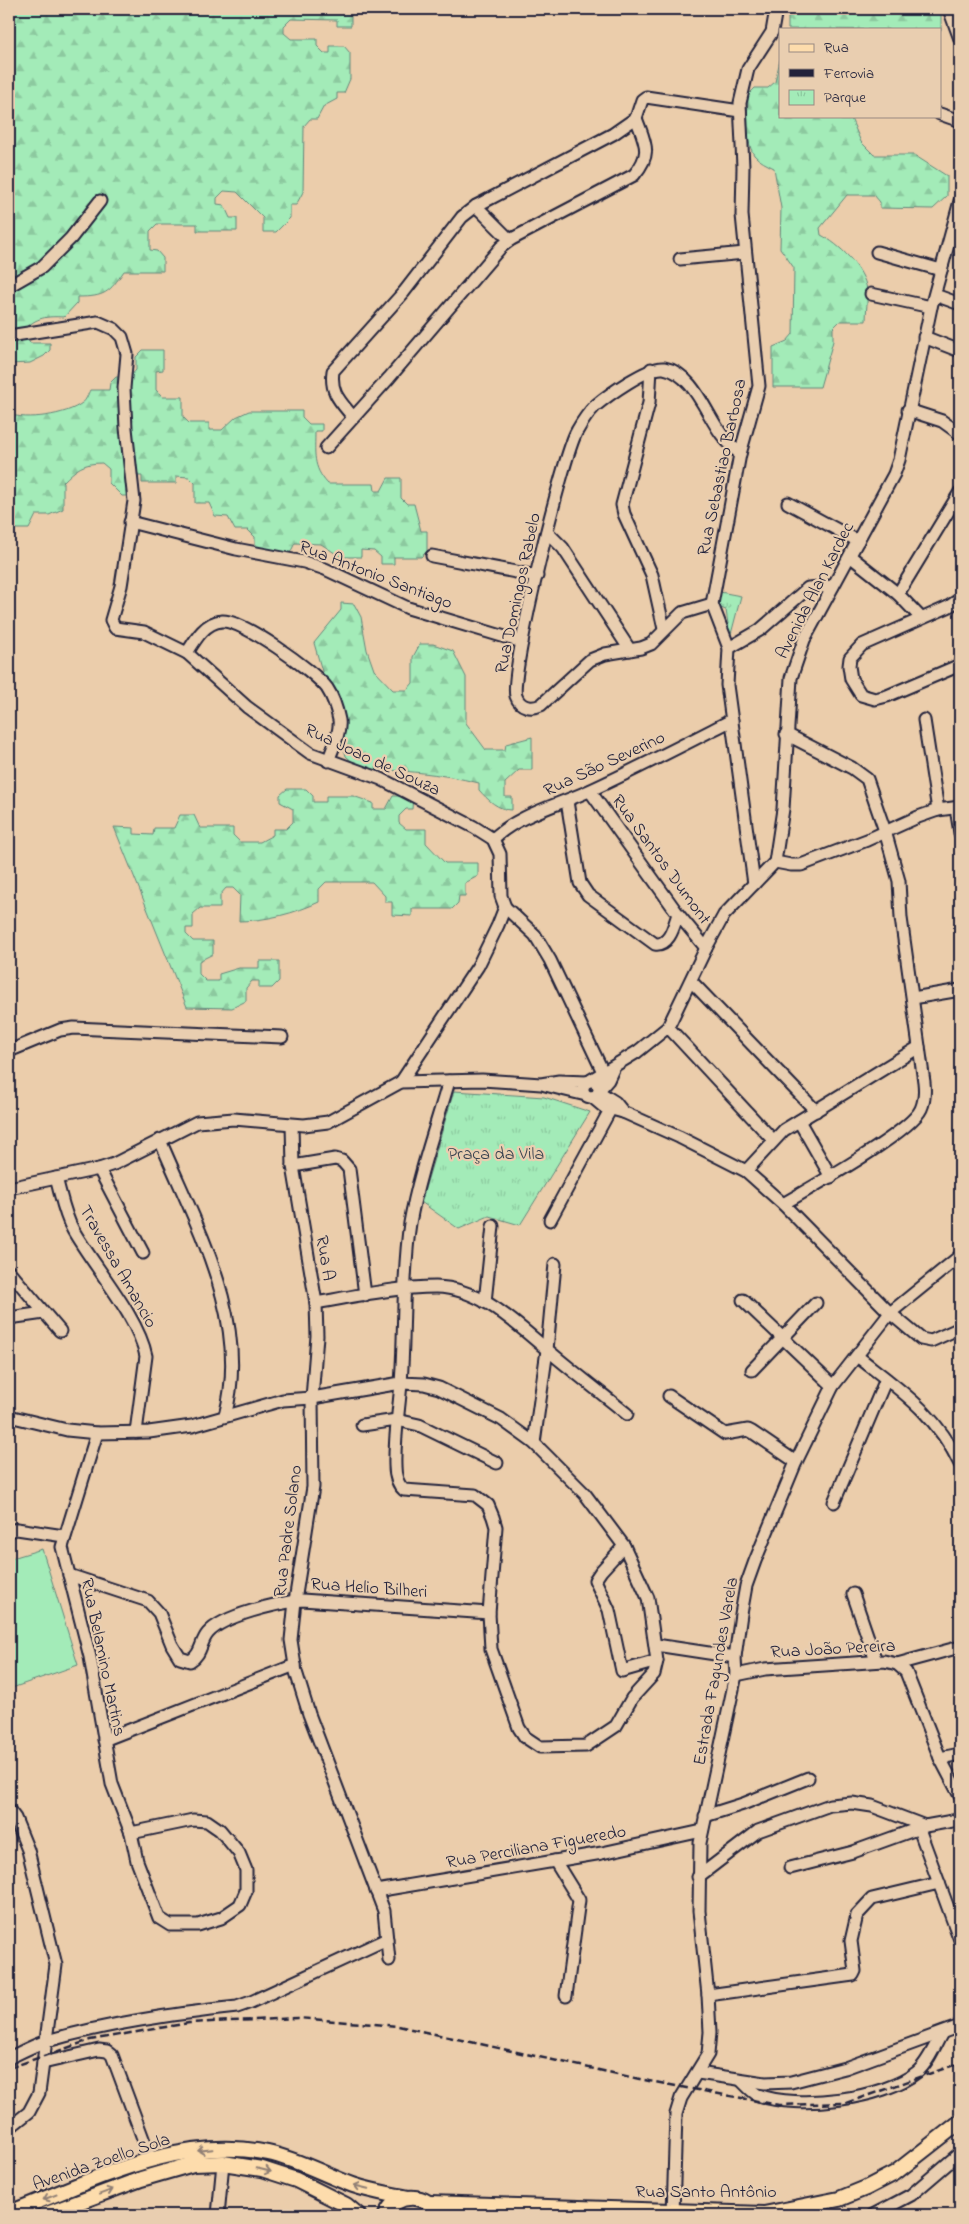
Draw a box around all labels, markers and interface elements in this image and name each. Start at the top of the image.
legend [779,28,942,118]
text: Rua [824,37,849,59]
text: Ferrovia [823,63,874,85]
text: Parque [824,87,866,109]
street label: Rua Sebastiao Barbosa [691,376,754,558]
street label: Rua Domingos Rabelo [489,511,550,676]
street label: Avenida Alan Kardec [770,518,862,664]
street label: Rua Antonio Santiago [294,535,456,618]
street label: Rua Joao de Souza [300,718,444,804]
street label: Rua São Severino [540,725,670,804]
street label: Rua Santos Dumont [604,790,717,931]
park label: Praça da Vila [448,1142,544,1168]
street label: Travessa Amancio [72,1201,163,1333]
street label: Rua A [308,1234,340,1283]
street label: Rua Padre Solano [268,1464,310,1599]
street label: Rua Helio Bilheri [310,1572,428,1606]
street label: Estrada Fagundes Varela [688,1575,747,1768]
street label: Rua Belamino Martins [73,1576,131,1739]
street label: Rua João Pereira [770,1634,896,1666]
street label: Rua Perciliana Figueredo [444,1819,628,1878]
street label: Avenida Zoello Sola [29,2127,174,2199]
one-way arrow [197,2145,213,2155]
one-way arrow [255,2166,271,2175]
street label: Rua Santo Antônio [635,2180,777,2206]
one-way arrow [353,2182,369,2191]
one-way arrow [98,2187,114,2196]
one-way arrow [43,2193,58,2202]

